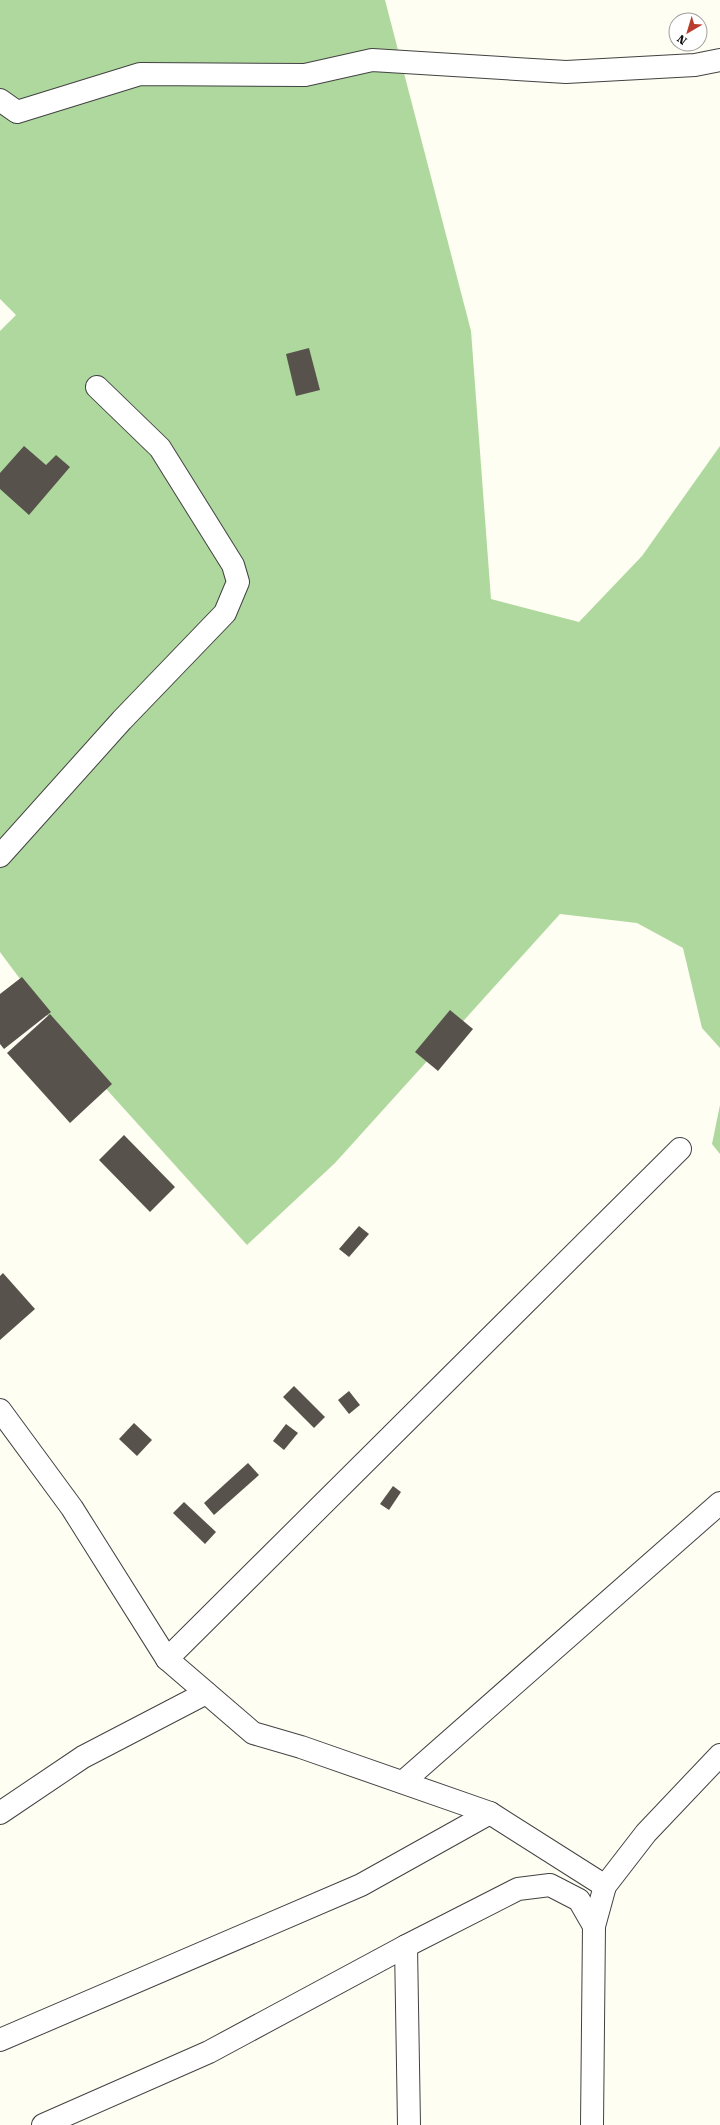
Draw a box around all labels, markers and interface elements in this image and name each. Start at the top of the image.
north arrow [668,12,708,52]
text: N [674,31,689,47]

